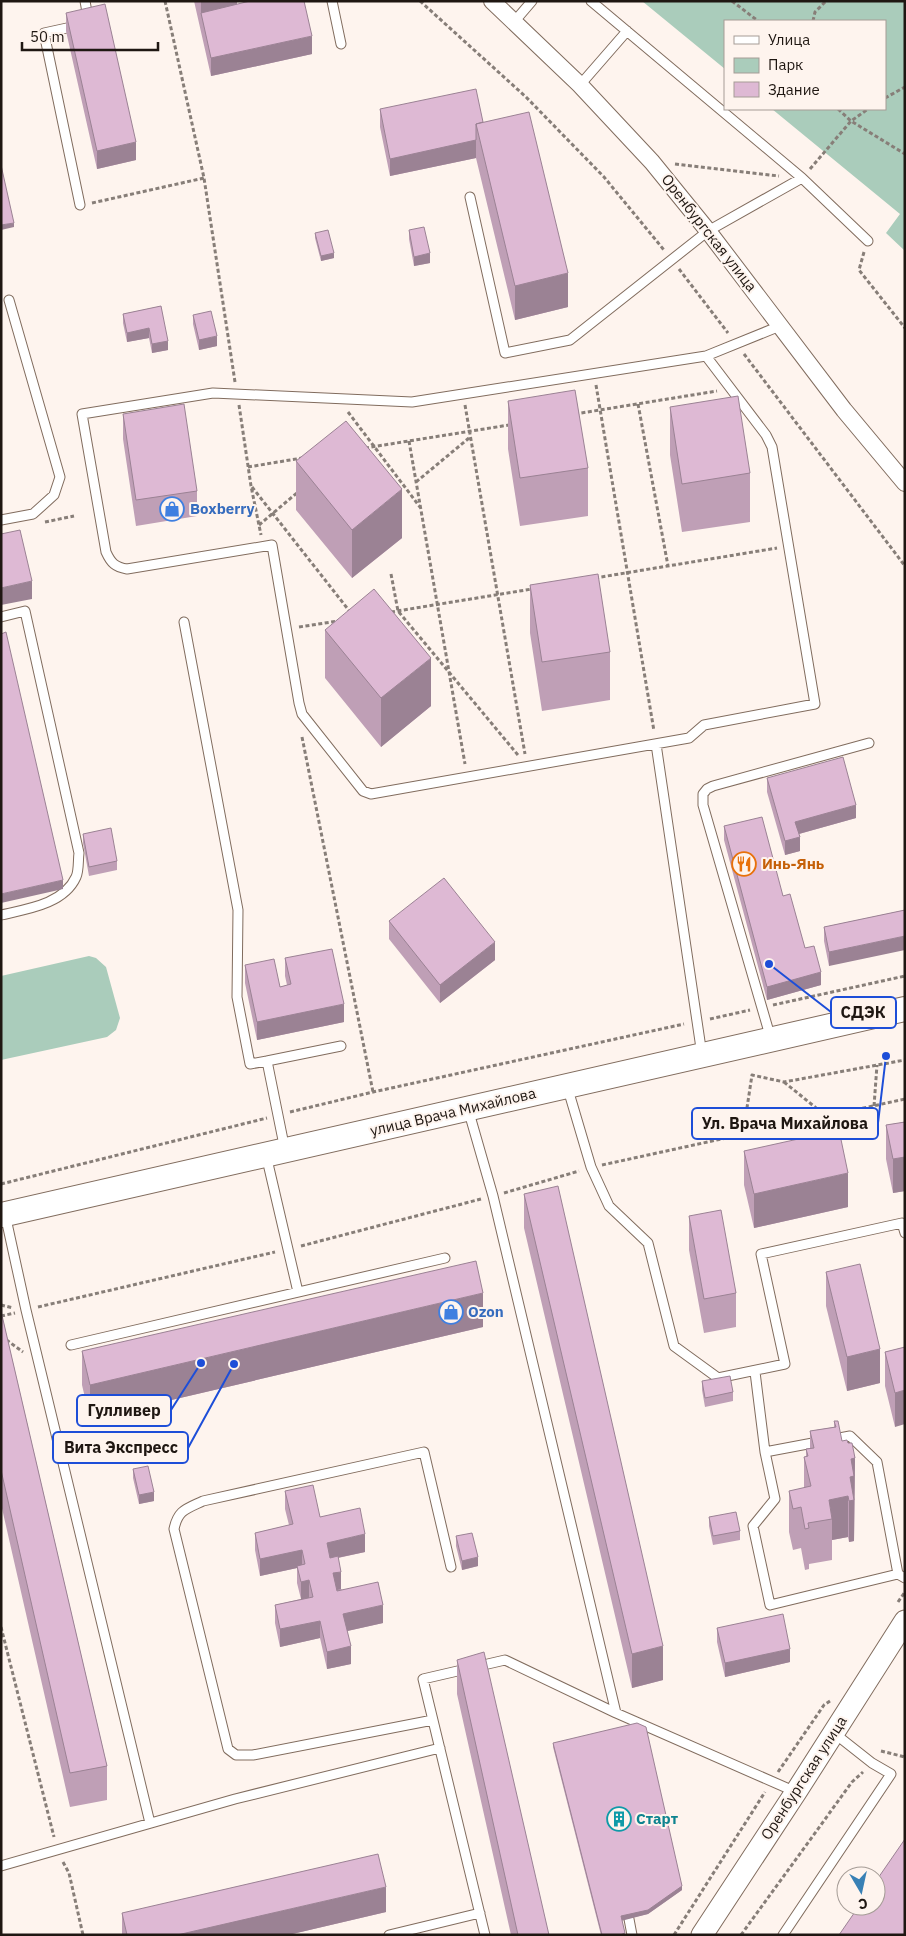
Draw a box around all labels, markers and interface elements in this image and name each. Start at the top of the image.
scale bar [22,20,159,52]
legend [724,20,886,110]
text: 50 m [30,27,65,46]
text: Улица [768,30,810,49]
text: Парк [768,55,803,74]
text: Здание [768,80,820,99]
street label: Оренбургская улица [658,170,761,295]
shop icon: Boxberry [159,496,185,522]
place label: Boxberry [190,499,254,518]
restaurant icon: Инь-Янь [731,851,757,877]
place label: Инь-Янь [762,854,825,873]
callout: СДЭК [831,997,896,1028]
text: СДЭК [841,1002,886,1022]
street label: улица Врача Михайлова [368,1083,538,1140]
callout: Ул. Врача Михайлова [692,1108,878,1139]
text: Ул. Врача Михайлова [702,1113,868,1133]
shop icon: Ozon [438,1299,464,1325]
place label: Ozon [468,1302,504,1321]
callout: Гулливер [77,1395,171,1426]
text: Гулливер [87,1400,161,1420]
callout: Вита Экспресс [53,1432,188,1463]
text: Вита Экспресс [64,1437,178,1457]
street label: Оренбургская улица [756,1712,851,1843]
building icon: Старт [606,1806,632,1832]
place label: Старт [636,1809,679,1828]
north arrow [836,1866,886,1916]
text: С [857,1894,869,1913]

